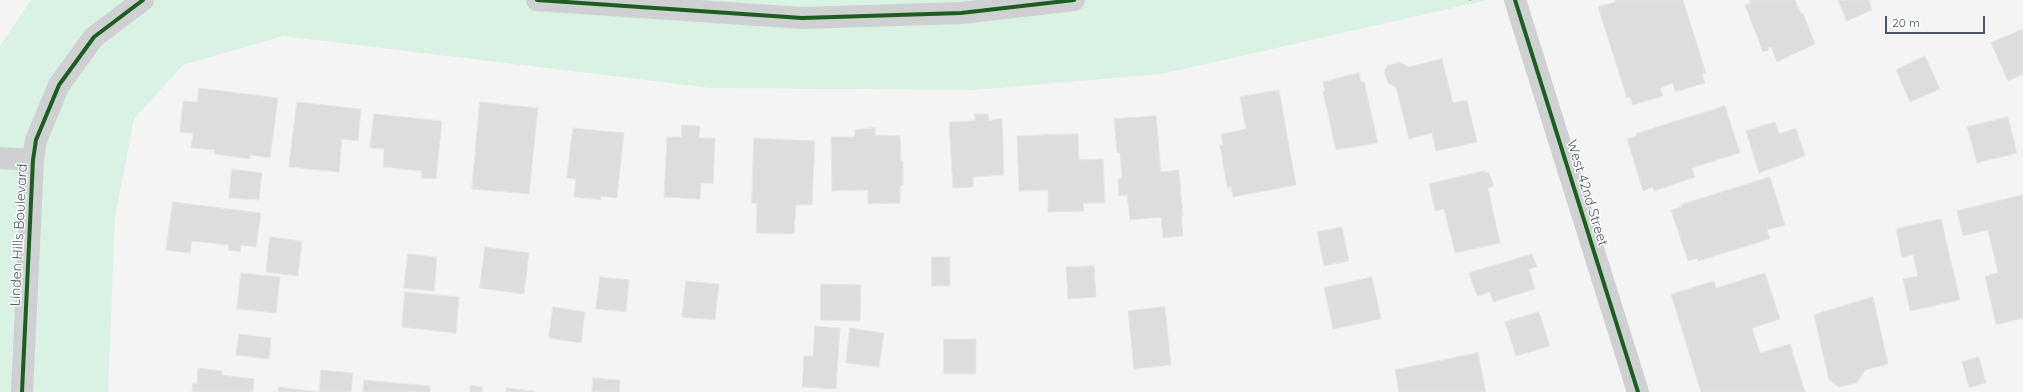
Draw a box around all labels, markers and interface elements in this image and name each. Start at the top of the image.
scale bar [1887,8,1987,34]
text: 20 m [1892,15,1920,30]
street label: West 42nd Street [1563,138,1611,248]
street label: Linden Hills Boulevard [7,163,31,307]

